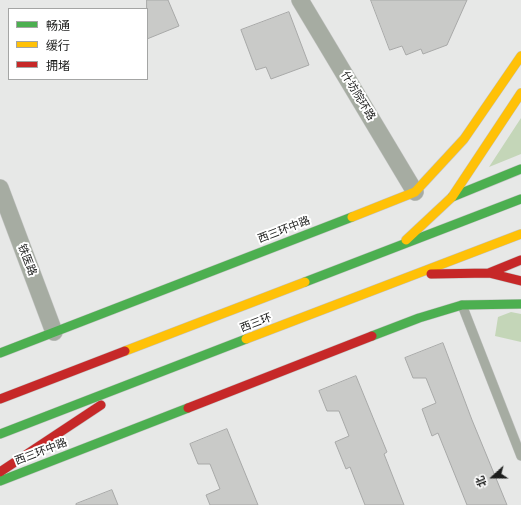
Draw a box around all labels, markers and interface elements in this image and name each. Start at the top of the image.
legend [8,8,148,80]
text: 畅通 [46,19,70,33]
text: 缓行 [46,39,70,53]
text: 拥堵 [46,59,70,73]
street label: 什坊院环路 [338,69,378,123]
street label: 西三环中路 [256,214,312,246]
street label: 铁医路 [15,242,39,278]
street label: 西三环 [238,311,274,335]
street label: 西三环中路 [13,436,69,468]
north arrow [473,457,513,497]
text: 北 [473,474,489,489]

